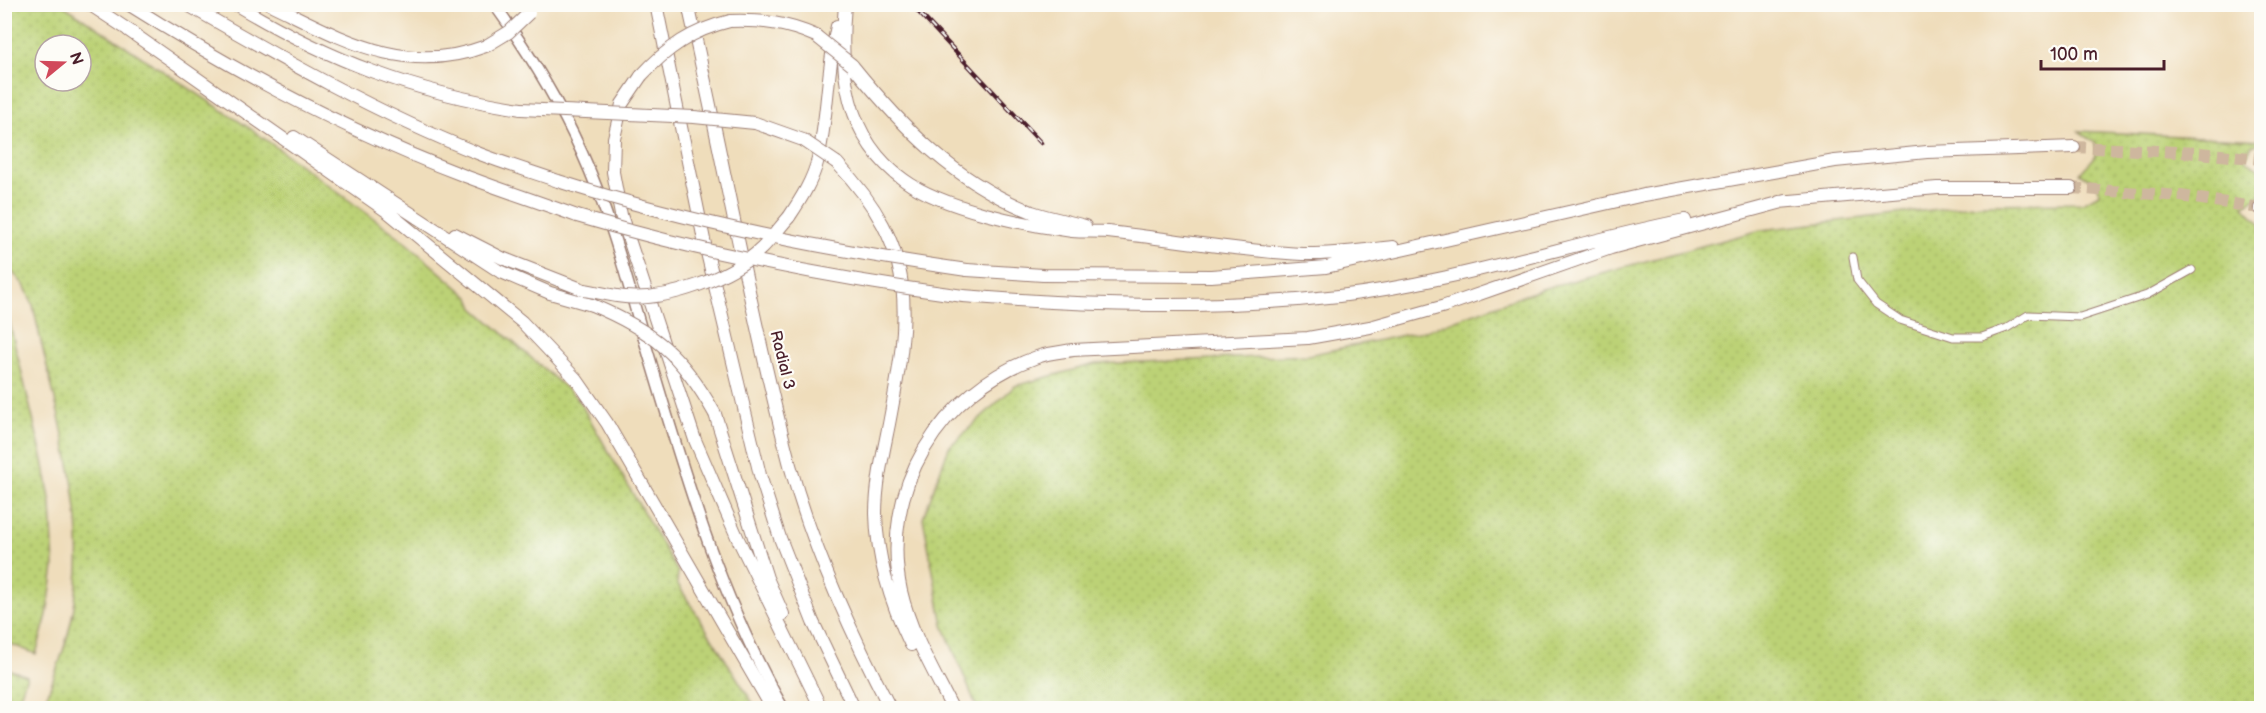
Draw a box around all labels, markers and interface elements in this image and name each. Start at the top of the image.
north arrow [33,33,93,93]
scale bar [2041,33,2164,71]
text: 100 m [2050,44,2098,65]
text: N [65,50,87,67]
street label: Radial 3 [766,329,799,392]

